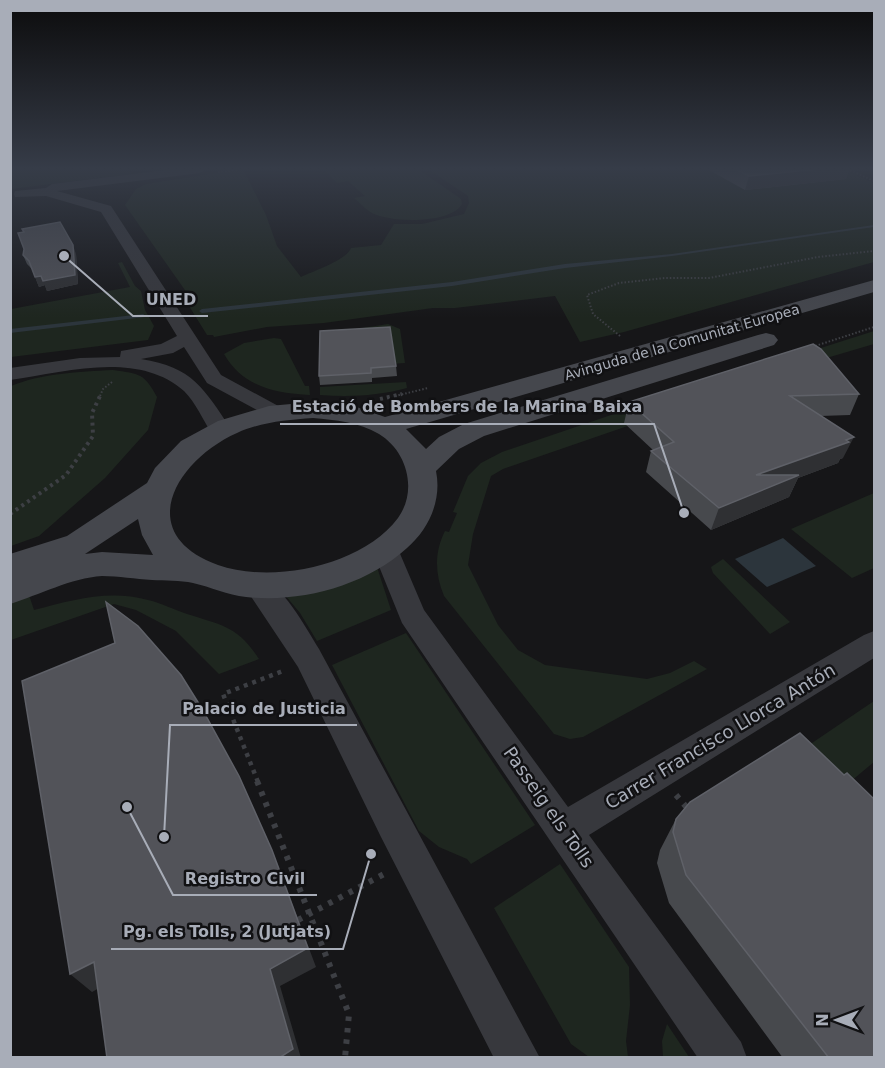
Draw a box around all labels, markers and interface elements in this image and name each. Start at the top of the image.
callout: UNED [133,282,208,316]
text: UNED [146,290,196,309]
street label: Avinguda de la Comunitat Europea [563,301,801,383]
callout: Estació de Bombers de la Marina Baixa [280,390,654,424]
text: Estació de Bombers de la Marina Baixa [292,397,642,416]
street label: Carrer Francisco Llorca Antón [601,659,839,813]
callout: Palacio de Justicia [170,691,357,725]
text: Palacio de Justicia [182,699,346,718]
street label: Passeig els Tolls [500,743,598,871]
callout: Registro Civil [173,861,317,895]
text: Registro Civil [185,869,305,888]
callout: Pg. els Tolls, 2 (Jutjats) [111,915,343,949]
text: Pg. els Tolls, 2 (Jutjats) [123,922,331,941]
north arrow [807,990,867,1050]
text: N [813,1013,832,1027]

